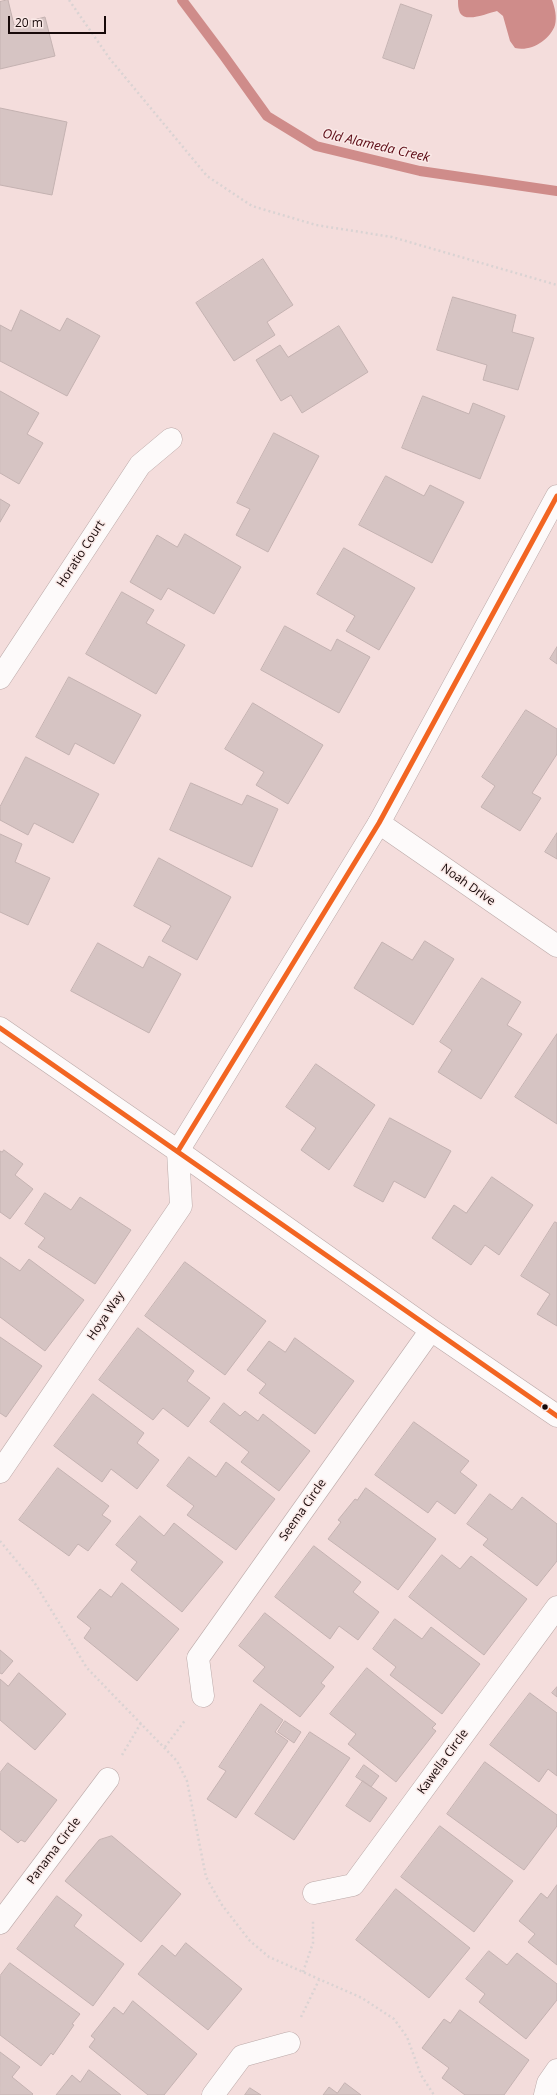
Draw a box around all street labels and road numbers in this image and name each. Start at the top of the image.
street label: Horatio Court [54,518,108,590]
street label: Noah Drive [438,861,498,909]
street label: Hoya Way [84,1289,128,1343]
street label: Seema Circle [276,1476,330,1544]
street label: Kawella Circle [415,1727,471,1797]
street label: Panama Circle [24,1815,84,1887]

